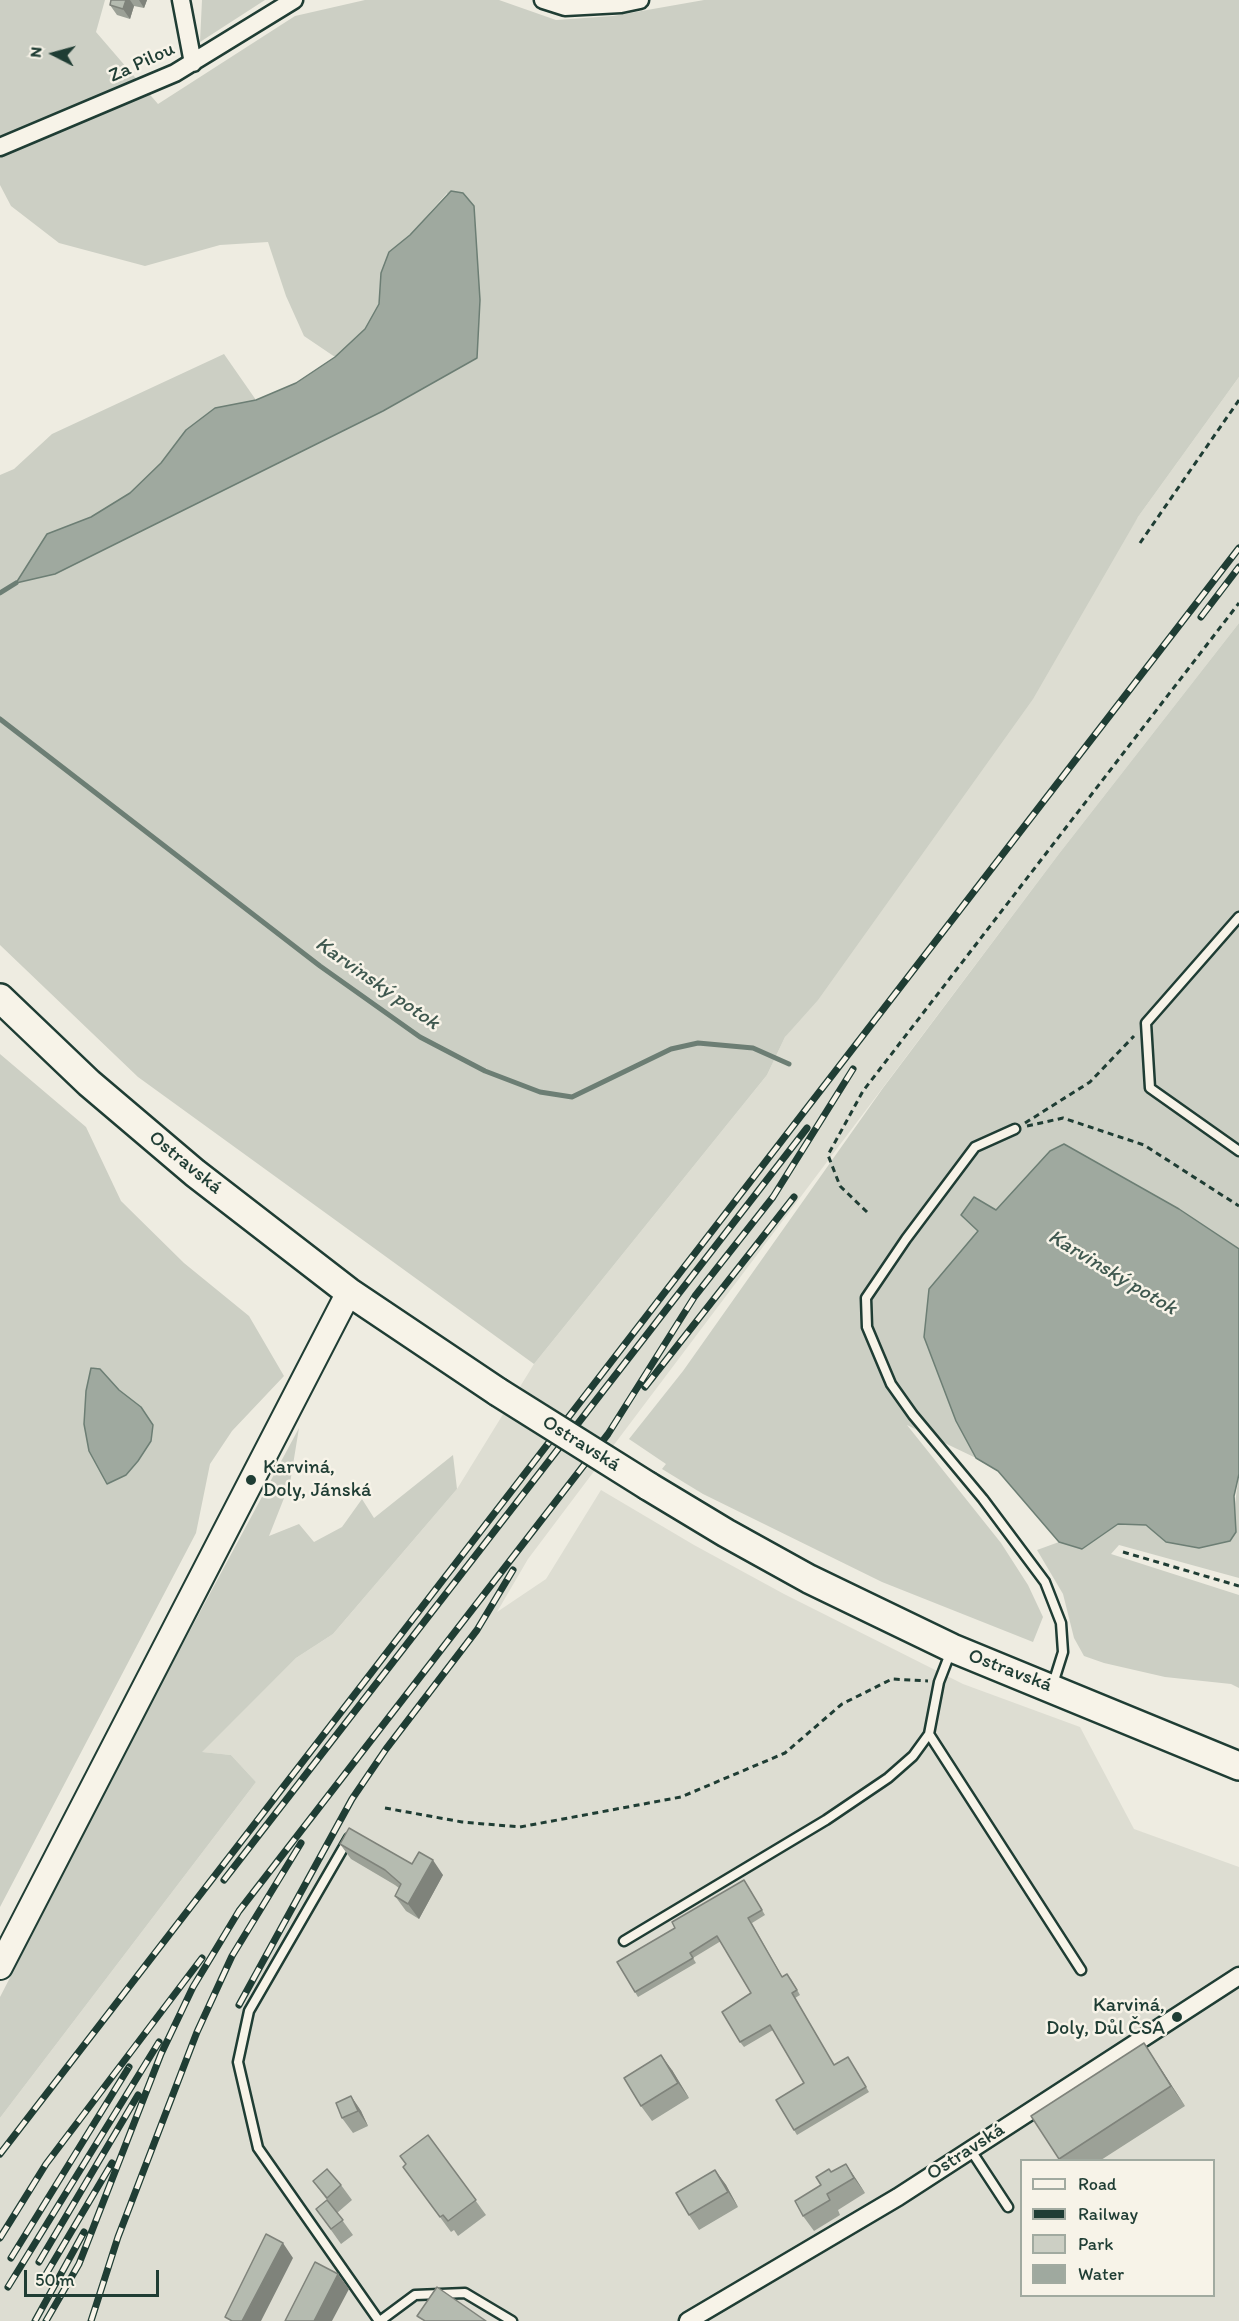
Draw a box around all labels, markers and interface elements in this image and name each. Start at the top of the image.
north arrow [24,24,84,84]
street label: Za Pilou [105,37,179,89]
text: N [26,46,46,58]
water label: Karvinský potok [310,932,444,1036]
street label: Ostravská [143,1126,227,1200]
water label: Karvinský potok [1043,1225,1181,1321]
street label: Ostravská [537,1410,625,1478]
place label: Karviná, Doly, Jánská [263,1456,371,1503]
marker: Karviná, Doly, Jánská [244,1473,258,1487]
street label: Ostravská [965,1644,1055,1698]
place label: Karviná, Doly, Důl ČSA [1046,1994,1165,2041]
marker: Karviná, Doly, Důl ČSA [1170,2010,1184,2024]
street label: Ostravská [923,2118,1009,2186]
legend [1020,2159,1215,2297]
text: Road [1078,2173,1117,2195]
text: Railway [1078,2203,1138,2225]
text: Park [1078,2233,1113,2255]
scale bar [27,2258,162,2296]
text: Water [1078,2263,1124,2285]
text: 50 m [35,2269,75,2291]

